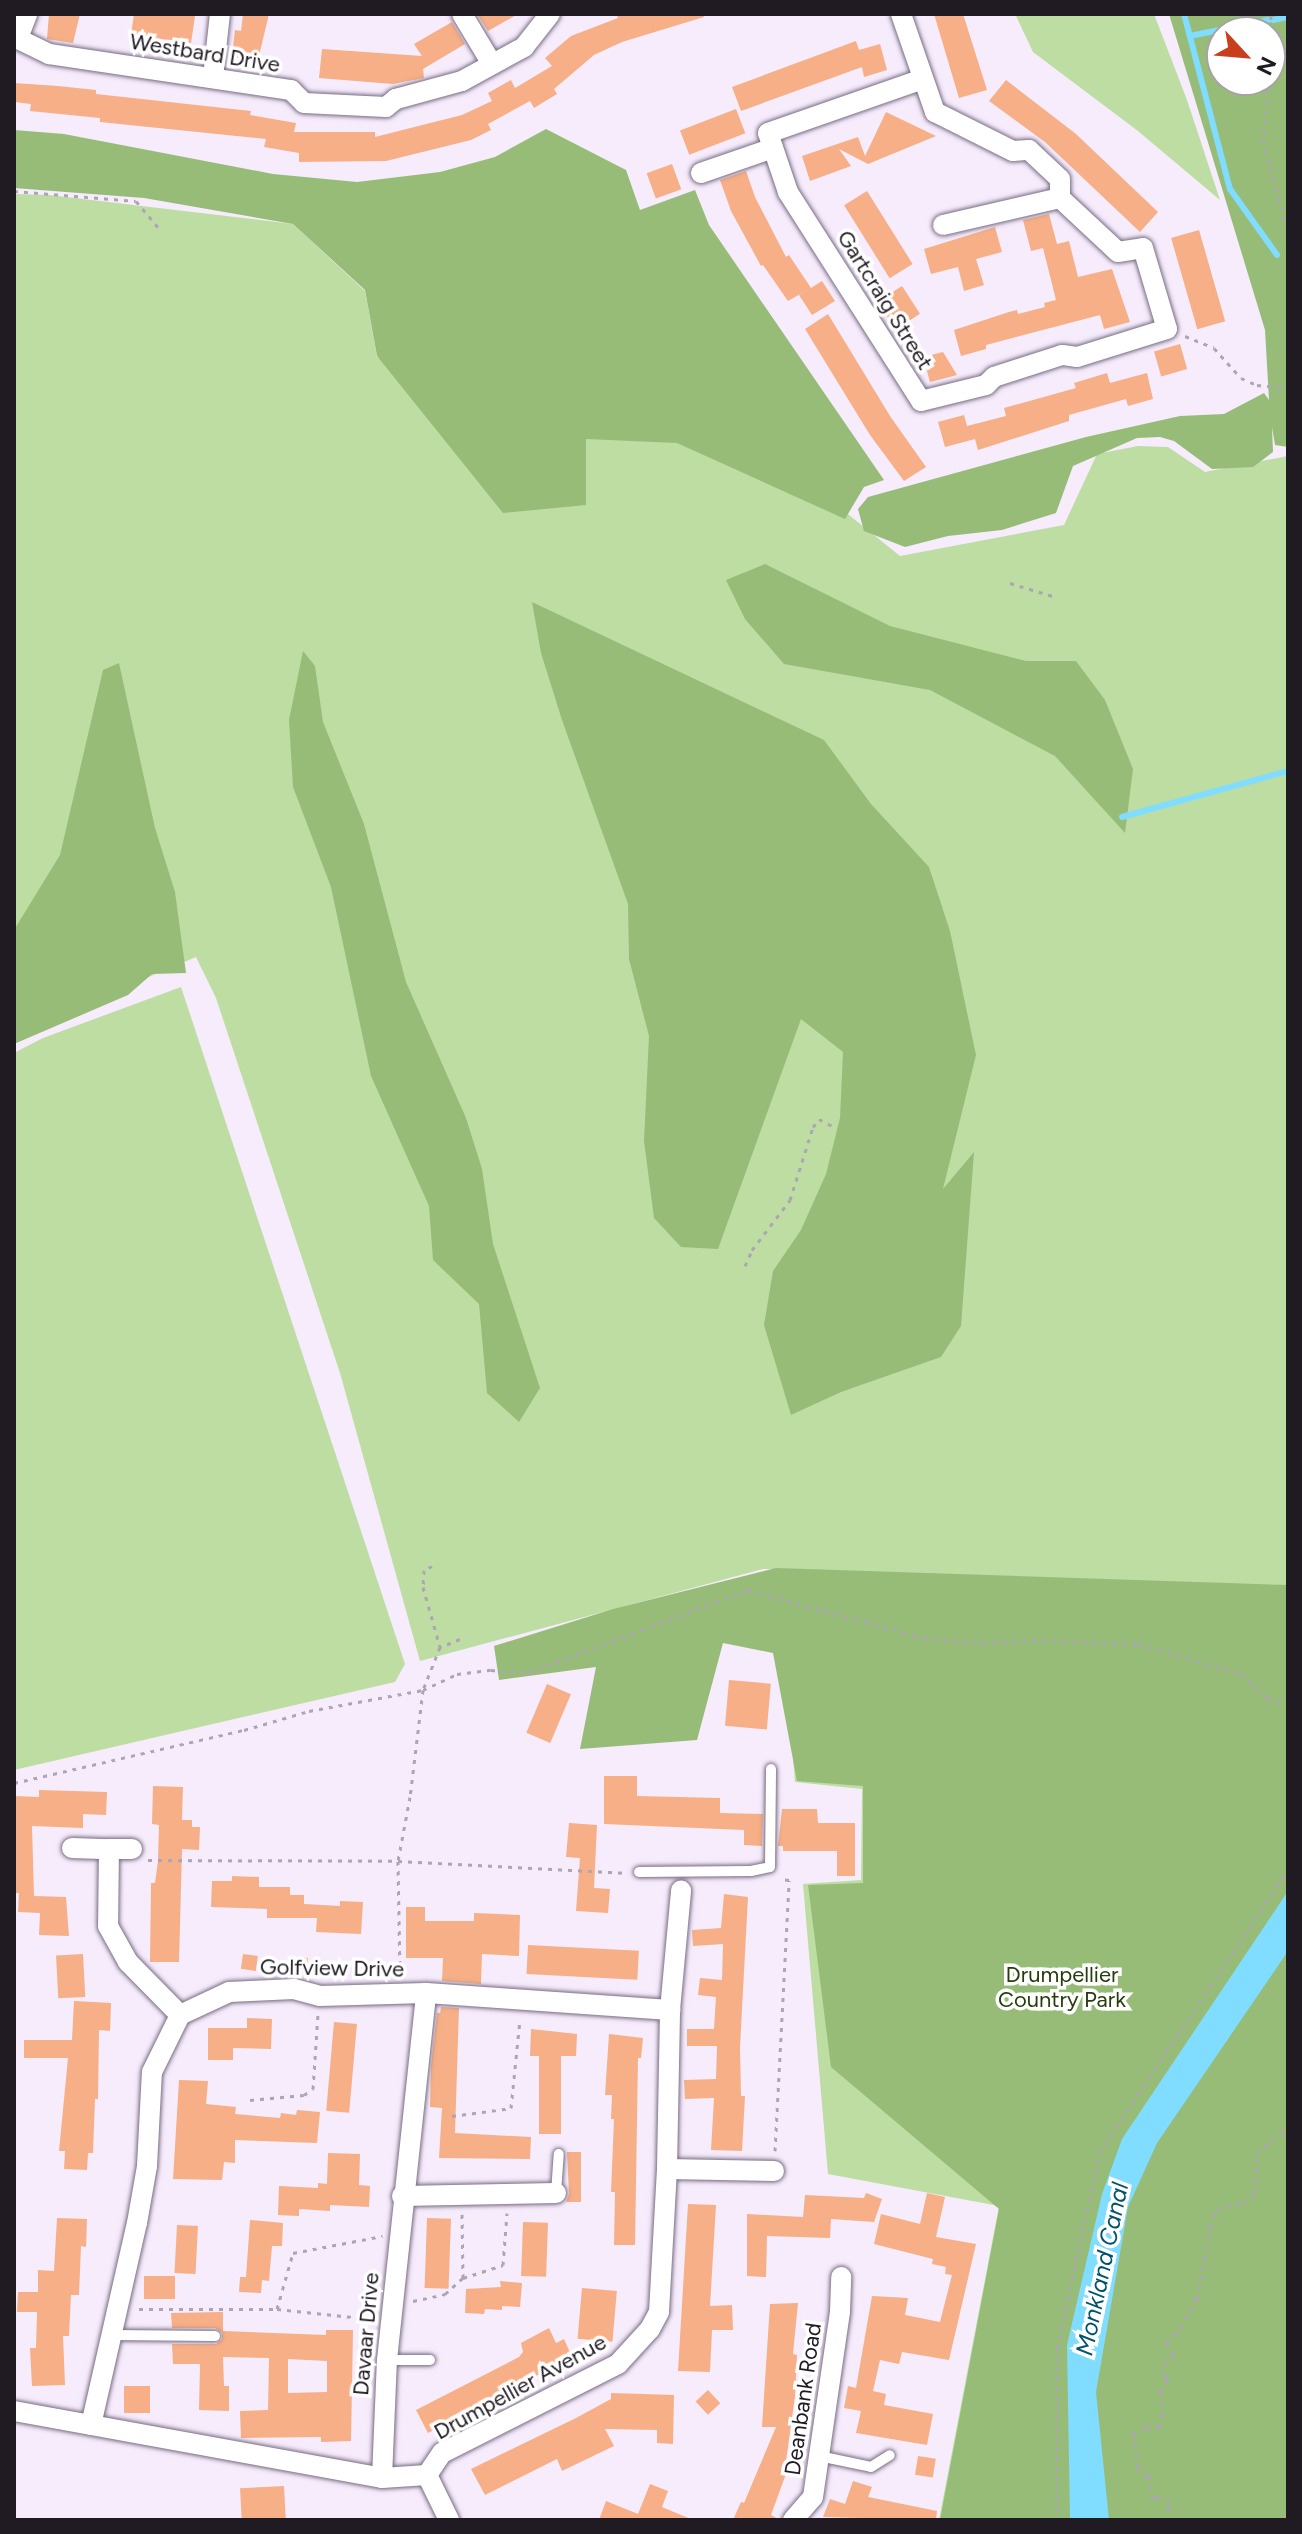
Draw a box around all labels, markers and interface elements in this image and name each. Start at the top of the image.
north arrow [1206,16,1286,96]
street label: Westbard Drive [128,28,282,78]
text: N [1250,52,1282,79]
street label: Gartcraig Street [832,225,938,375]
street label: Golfview Drive [260,1954,404,1982]
park label: Drumpellier Country Park [998,1961,1126,2012]
water label: Monkland Canal [1070,2180,1134,2358]
street label: Davaar Drive [347,2271,385,2397]
street label: Deanbank Road [779,2321,827,2477]
street label: Drumpellier Avenue [429,2329,611,2445]

